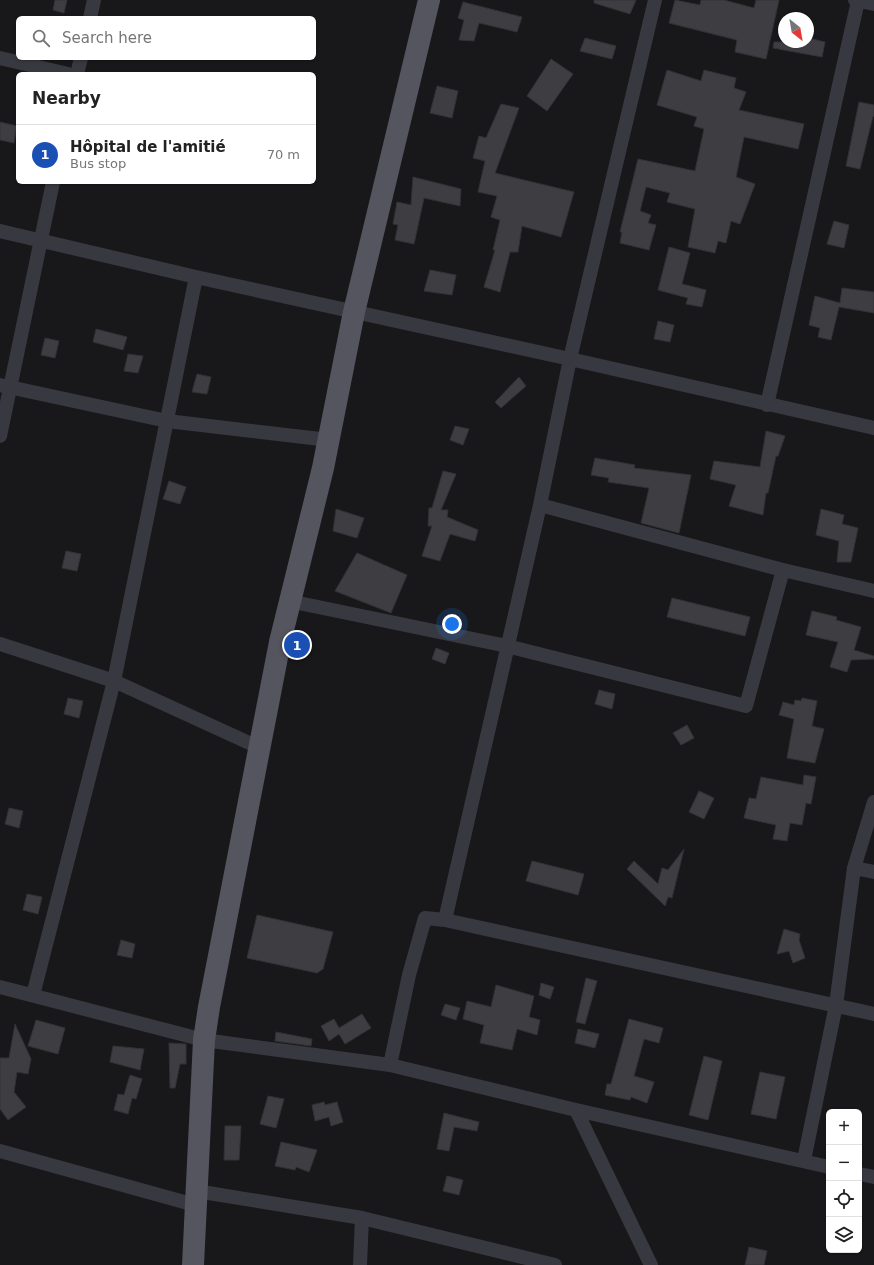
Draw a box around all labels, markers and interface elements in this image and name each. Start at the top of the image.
north arrow [778,12,814,48]
search box [16,16,316,60]
icon: search [30,27,52,49]
text: Search here [62,29,152,47]
text: Nearby [32,88,101,108]
text: Hôpital de l'amitié [70,138,226,156]
text: 1 [40,147,50,162]
text: 70 m [267,147,300,162]
text: Bus stop [70,156,126,171]
your location [442,614,462,634]
pin: 1 [284,630,310,660]
map controls [826,1109,862,1253]
button: + [826,1109,862,1145]
button: − [826,1145,862,1181]
button: locate [826,1181,862,1217]
button: layers [826,1217,862,1253]

